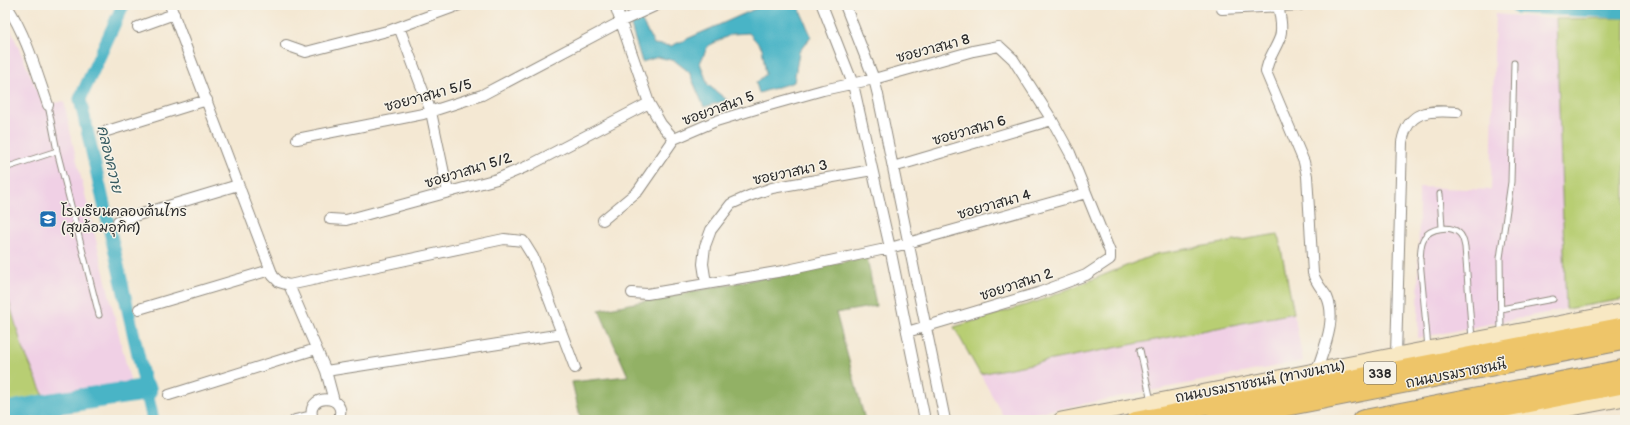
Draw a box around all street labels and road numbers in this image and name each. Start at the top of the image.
street label: ซอยวาสนา 8 [894,31,972,66]
street label: ซอยวาสนา 5/5 [383,76,474,115]
street label: ซอยวาสนา 5 [680,88,756,129]
street label: ซอยวาสนา 6 [930,112,1008,149]
street label: ซอยวาสนา 5/2 [423,149,514,192]
street label: ซอยวาสนา 3 [751,156,829,189]
street label: ซอยวาสนา 4 [955,186,1033,223]
street label: ซอยวาสนา 2 [978,264,1055,304]
street label: ถนนบรมราชชนนี [1404,355,1508,392]
street label: ถนนบรมราชชนนี (ทางขนาน) [1174,357,1346,406]
road number: 338 [1364,362,1396,384]

